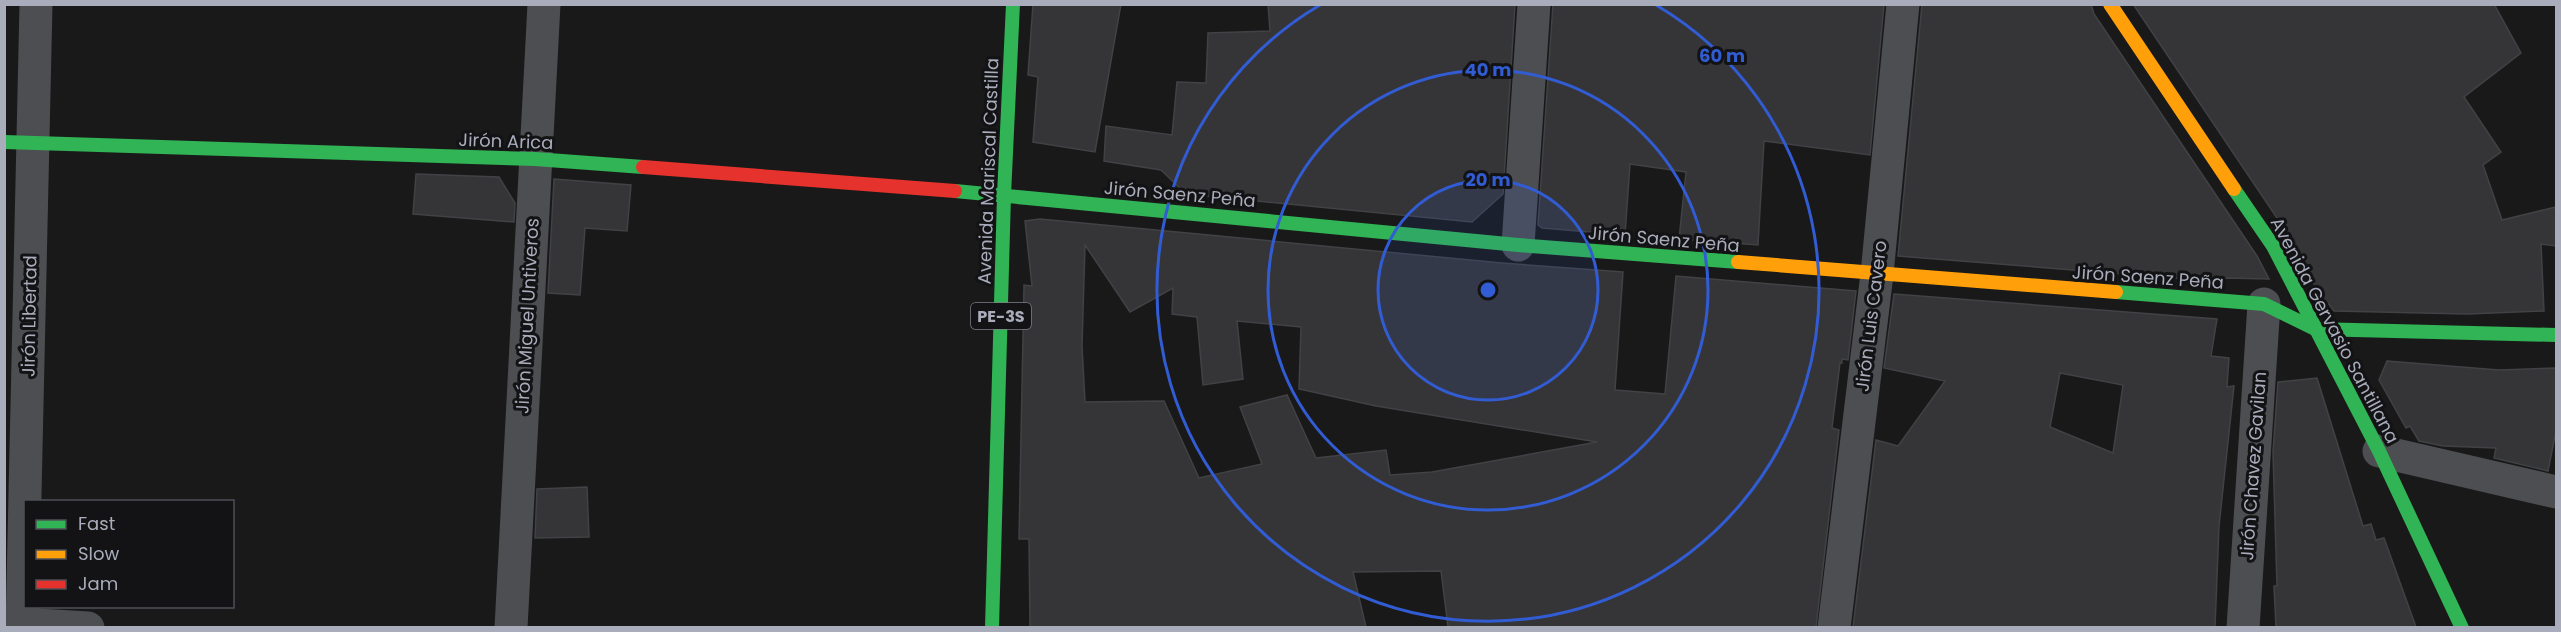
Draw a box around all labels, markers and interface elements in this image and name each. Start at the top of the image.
text: 60 m [1699,43,1745,68]
street label: Avenida Mariscal Castilla [972,57,1004,285]
text: 40 m [1465,57,1511,82]
street label: Jirón Arica [458,127,554,155]
text: 20 m [1466,167,1510,192]
street label: Jirón Saenz Peña [1103,175,1257,213]
street label: Avenida Gervasio Santillana [2265,213,2405,447]
street label: Jirón Miguel Untiveros [509,217,545,415]
street label: Jirón Saenz Peña [1587,220,1741,258]
street label: Jirón Luis Cavero [1849,239,1893,393]
street label: Jirón Libertad [15,255,43,377]
street label: Jirón Saenz Peña [2071,259,2225,295]
centre of rings [1478,280,1498,300]
road number: PE-3S [971,303,1031,329]
street label: Jirón Chavez Gavilan [2234,371,2272,561]
legend [24,500,234,608]
text: Fast [78,511,115,536]
text: Slow [78,541,120,566]
text: Jam [78,571,118,596]

